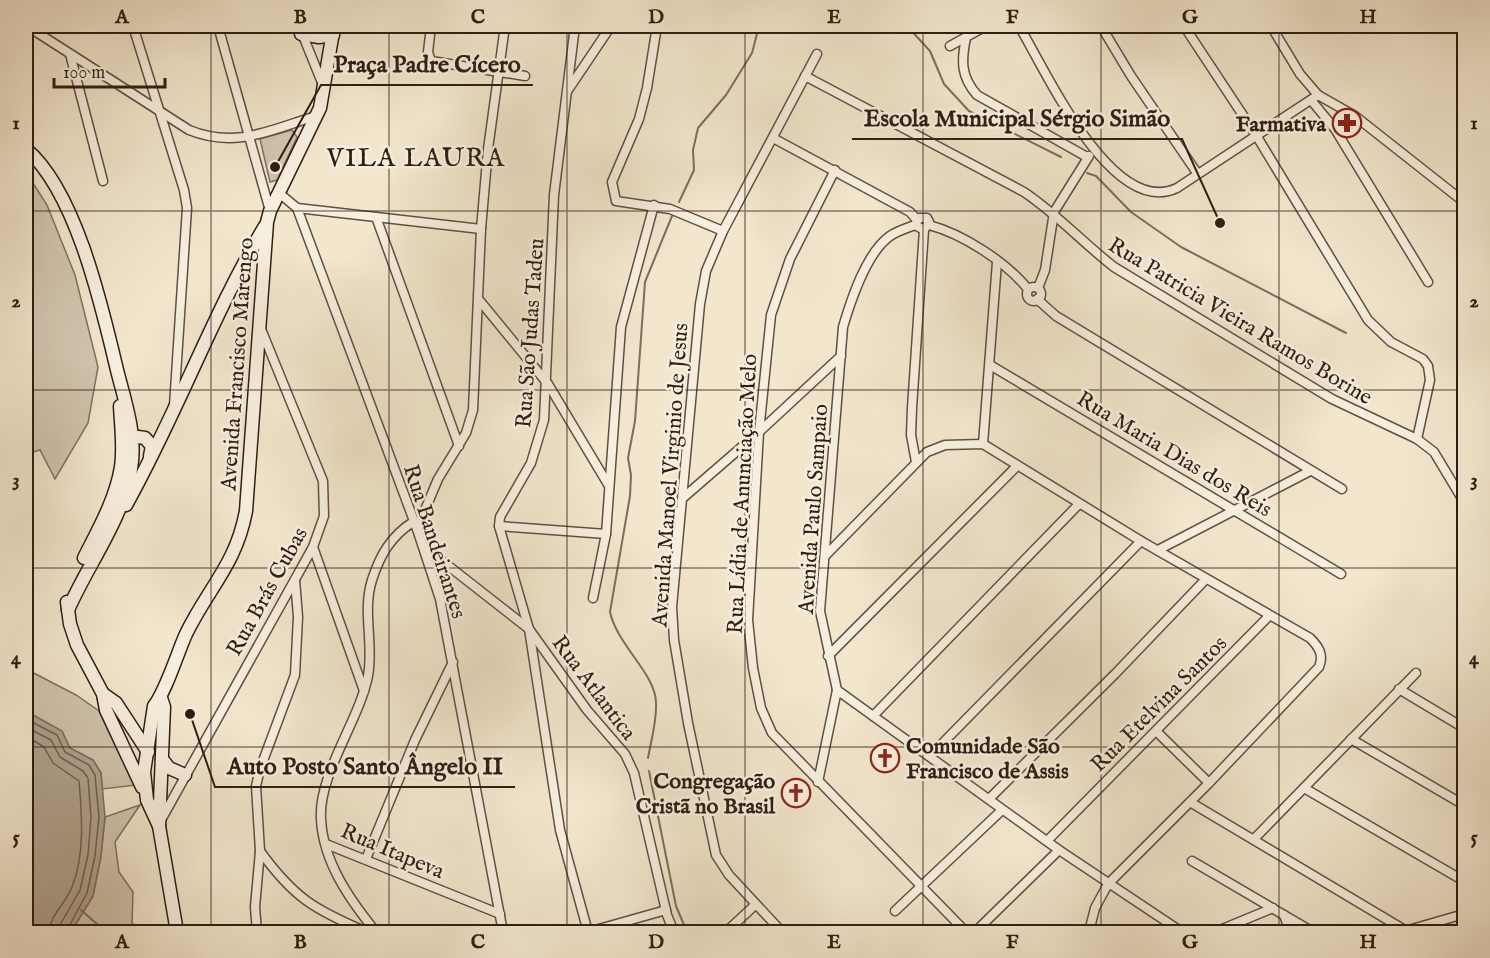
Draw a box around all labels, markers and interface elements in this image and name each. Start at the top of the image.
text: A [114,5,130,30]
text: B [293,5,307,30]
text: C [471,5,485,30]
text: D [648,5,664,30]
text: E [827,5,841,30]
text: F [1006,5,1019,30]
text: G [1182,5,1199,30]
text: H [1359,5,1377,30]
callout: Praça Padre Cícero [321,43,533,85]
text: Praça Padre Cícero [333,50,521,81]
scale bar [54,51,165,89]
text: 100 m [63,62,105,85]
callout: Escola Municipal Sérgio Simão [852,97,1182,139]
text: Escola Municipal Sérgio Simão [864,104,1170,135]
pharmacy icon: Farmativa [1331,107,1363,139]
text: 1 [12,111,20,136]
place label: Farmativa [1236,111,1326,139]
text: 1 [1470,111,1478,136]
district label: VILA LAURA [325,142,506,175]
street label: Rua Patricia Vieira Ramos Borine [1103,232,1377,412]
street label: Avenida Francisco Marengo [215,237,261,493]
street label: Rua São Judas Tadeu [510,237,552,429]
text: 2 [11,289,21,314]
text: 2 [1469,289,1479,314]
street label: Avenida Manoel Virginio de Jesus [646,322,696,629]
street label: Rua Lídia de Anunciação Melo [722,353,764,635]
street label: Rua Maria Dias dos Reis [1071,385,1277,524]
street label: Avenida Paulo Sampaio [793,403,835,616]
street label: Rua Bandeirantes [396,461,472,622]
text: 3 [12,468,20,493]
text: 3 [1470,468,1478,493]
street label: Rua Brás Cubas [221,523,315,661]
street label: Rua Atlantica [545,630,642,747]
street label: Rua Etelvina Santos [1085,630,1234,779]
text: 4 [11,646,22,671]
text: 4 [1469,646,1480,671]
place label: Comunidade São Francisco de Assis [906,733,1069,786]
church icon: Comunidade São Francisco de Assis [869,742,901,774]
callout: Auto Posto Santo Ângelo II [215,745,515,787]
text: Auto Posto Santo Ângelo II [226,752,504,783]
place label: Congregação Cristã no Brasil [636,768,776,821]
church icon: Congregação Cristã no Brasil [780,777,812,809]
street label: Rua Itapeva [336,817,449,886]
text: 5 [12,825,20,850]
text: 5 [1470,825,1478,850]
text: A [114,930,130,955]
text: B [293,930,307,955]
text: C [471,930,485,955]
text: D [648,930,664,955]
text: E [827,930,841,955]
text: F [1006,930,1019,955]
text: G [1182,930,1199,955]
text: H [1359,930,1377,955]

